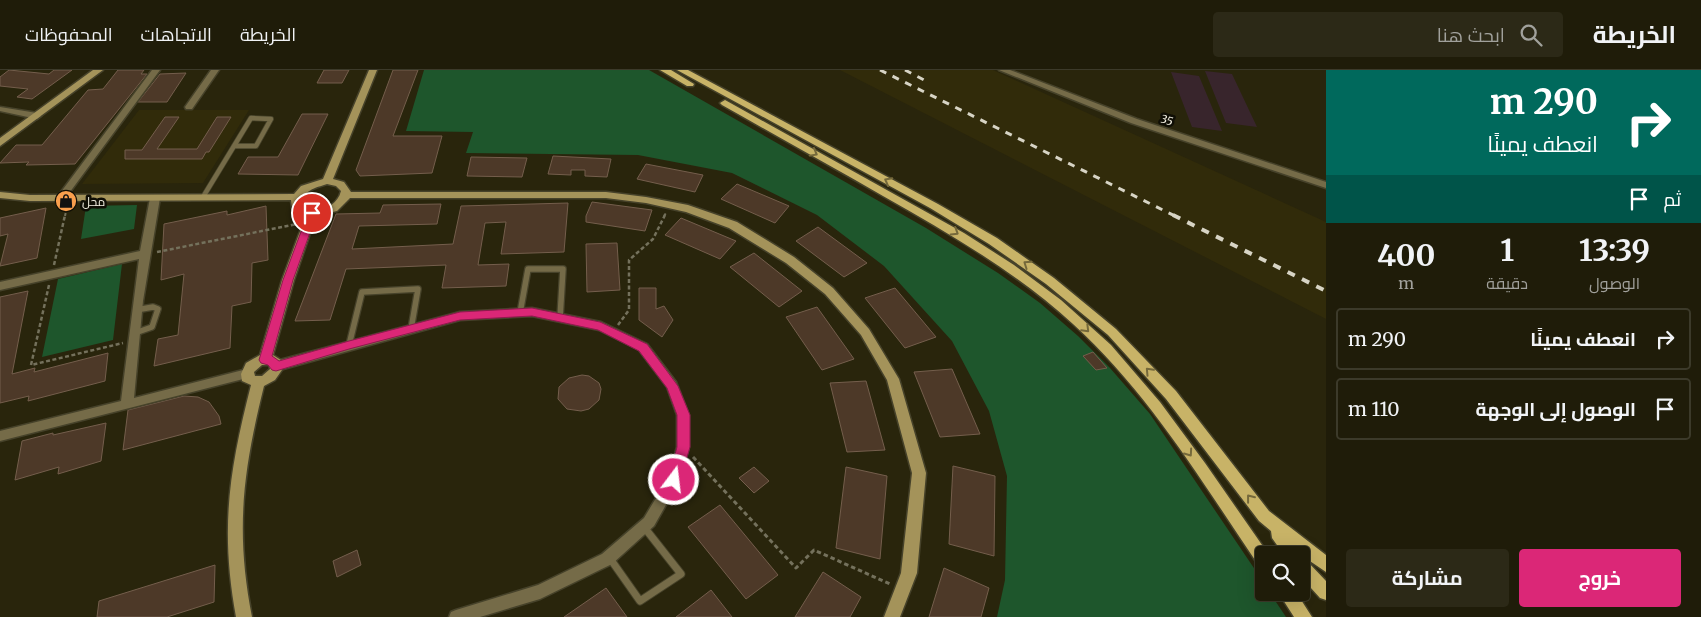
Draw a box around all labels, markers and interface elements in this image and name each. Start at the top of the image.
search box [1213,12,1563,57]
text: الخريطة [1593,19,1676,50]
icon: search [1517,21,1545,49]
text: المحفوظات [25,23,113,46]
text: الاتجاهات [141,23,212,46]
text: الخريطة [240,23,296,46]
text: ابحث هنا [1437,23,1505,47]
text: 290 m [1490,80,1598,124]
icon: right [1616,90,1681,155]
street label: 35 [1159,111,1175,129]
text: انعطف يمينًا [1487,130,1598,158]
one-way arrow [808,146,817,156]
one-way arrow [884,177,893,187]
icon: arrive [1625,185,1653,213]
text: ثم [1663,187,1681,211]
shop icon: محل [54,189,78,213]
pin [291,192,333,234]
place label: محل [82,194,105,209]
icon: arrive [298,199,326,227]
one-way arrow [950,226,959,236]
text: 1 [1500,231,1514,269]
text: 13:39 [1579,231,1650,269]
text: 400 [1377,236,1435,274]
one-way arrow [1023,261,1033,270]
text: m [1398,273,1414,293]
text: دقيقة [1486,273,1528,293]
text: الوصول [1589,273,1640,293]
one-way arrow [1080,323,1089,332]
icon: right [1651,325,1679,353]
text: 290 m [1348,327,1406,351]
text: انعطف يمينًا [1530,327,1636,351]
one-way arrow [1146,368,1155,377]
icon: arrive [1651,395,1679,423]
text: 110 m [1348,397,1399,421]
text: الوصول إلى الوجهة [1476,397,1636,421]
one-way arrow [1183,448,1192,457]
position arrow [647,453,699,505]
one-way arrow [1248,495,1256,504]
map controls [1255,546,1310,601]
button: search [1255,546,1310,601]
button: مشاركة [1346,549,1509,607]
button: خروج [1519,549,1681,607]

